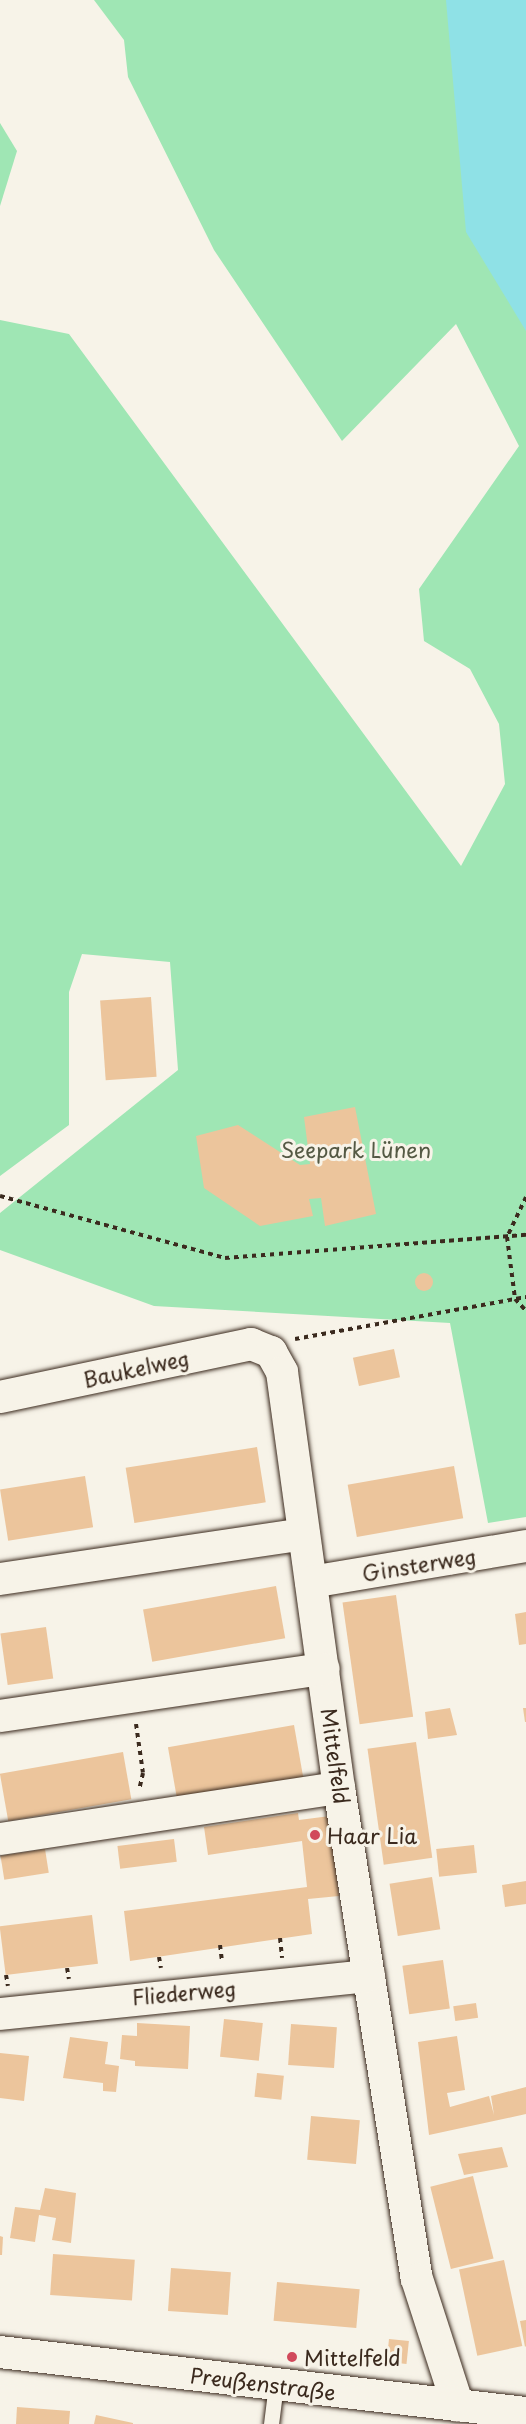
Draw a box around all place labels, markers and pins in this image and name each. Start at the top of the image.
place label: Haar Lia [327,1822,417,1848]
marker: Haar Lia [308,1828,322,1842]
place label: Mittelfeld [304,2344,401,2370]
marker: Mittelfeld [285,2350,299,2364]

